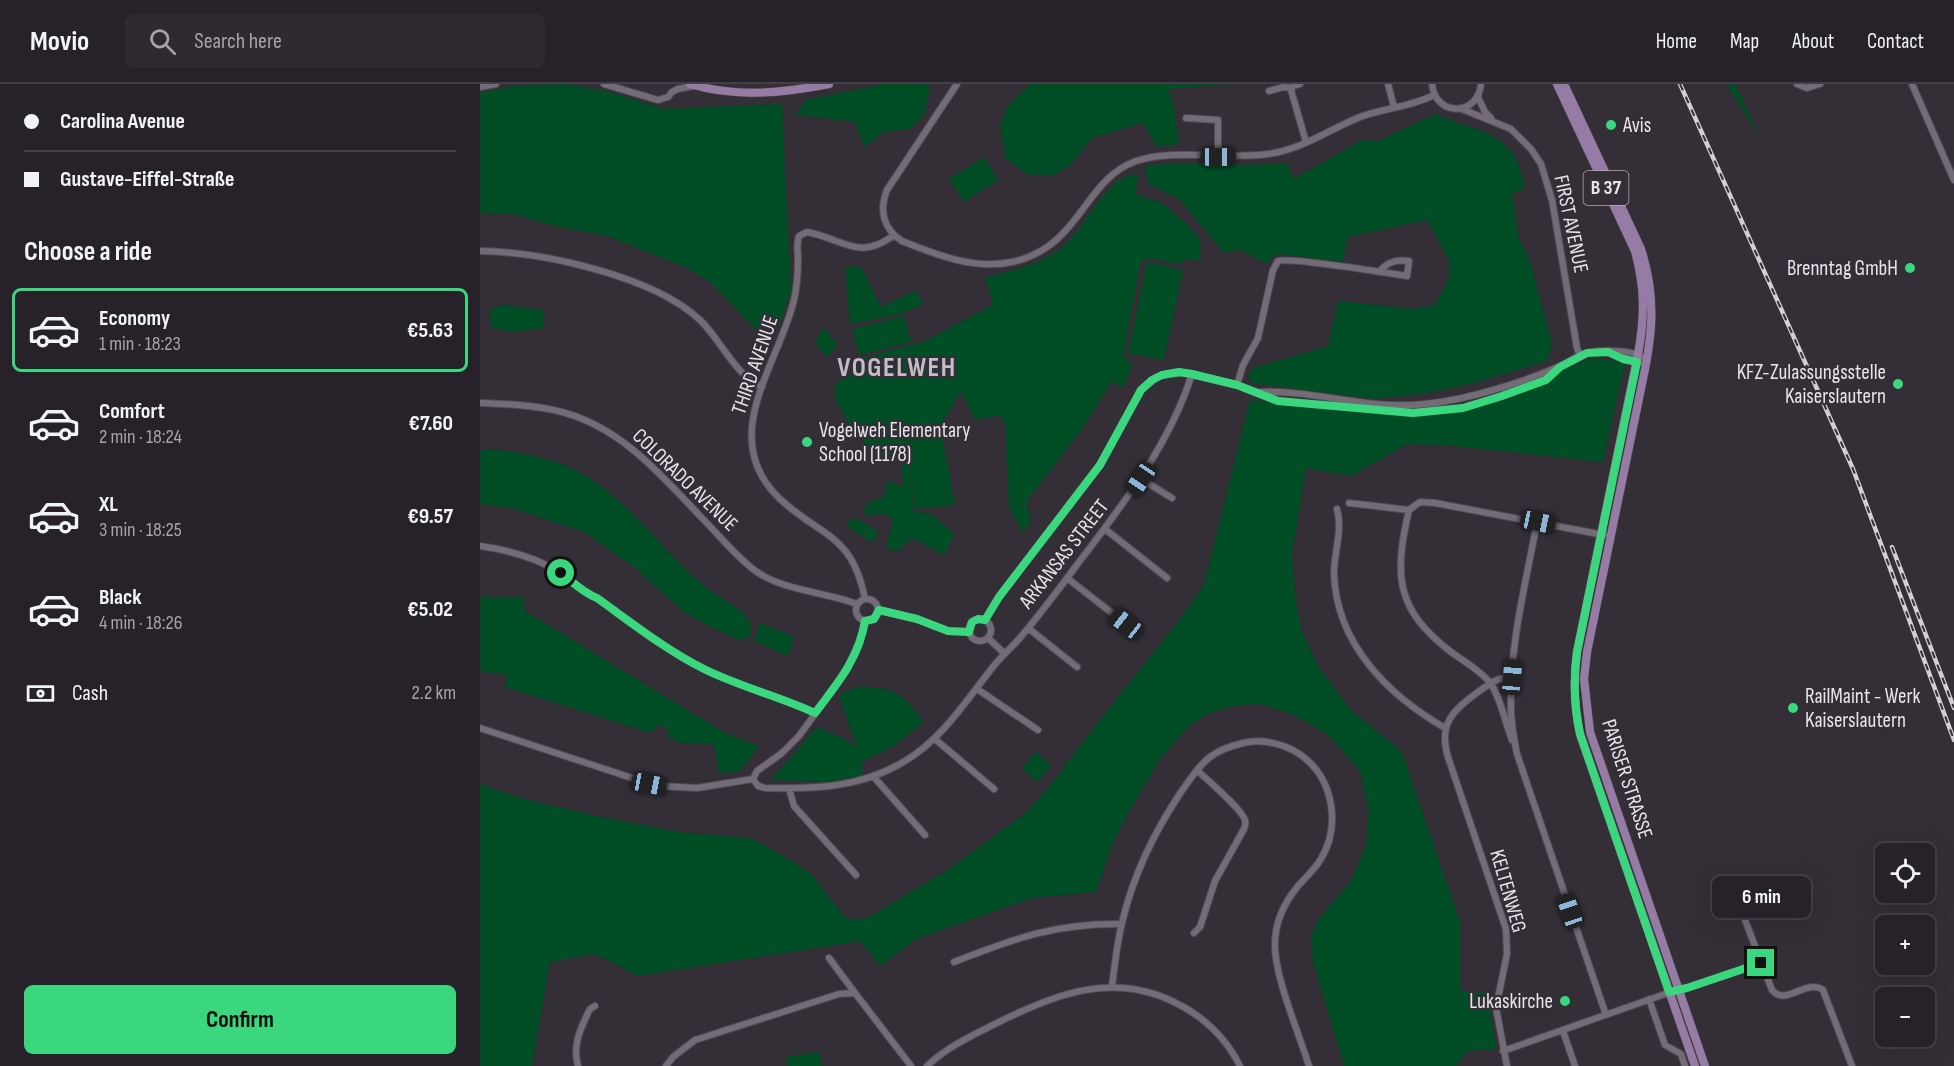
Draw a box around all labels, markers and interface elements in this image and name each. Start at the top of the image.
search box [125,14,545,68]
text: Movio [30,25,89,58]
icon: search [146,25,179,58]
text: Search here [194,28,282,55]
text: Home [1656,29,1697,54]
text: Map [1730,29,1759,54]
text: About [1792,29,1834,54]
text: Contact [1867,29,1924,54]
text: Carolina Avenue [60,108,185,135]
place label: Avis [1622,113,1651,138]
marker: Avis [1604,118,1618,132]
car [1200,148,1236,166]
text: Gustave-Eiffel-Straße [60,166,234,193]
road number: B 37 [1584,171,1628,205]
street label: FIRST AVENUE [1548,173,1594,275]
text: Choose a ride [24,236,152,268]
place label: Brenntag GmbH [1787,256,1898,281]
marker: Brenntag GmbH [1903,261,1917,275]
icon: car [27,303,81,357]
text: Economy [99,305,170,332]
street label: THIRD AVENUE [726,312,784,418]
text: €5.63 [407,317,453,344]
text: 1 min · 18:23 [99,332,181,356]
district label: VOGELWEH [837,352,957,384]
place label: KFZ-Zulassungsstelle Kaiserslautern [1737,360,1886,409]
marker: KFZ-Zulassungsstelle Kaiserslautern [1891,377,1905,391]
icon: car [27,396,81,450]
text: Comfort [99,398,165,425]
text: €7.60 [408,410,453,437]
place label: Vogelweh Elementary School (1178) [819,418,970,467]
street label: COLORADO AVENUE [627,423,743,537]
text: 2 min · 18:24 [99,425,182,449]
marker: Vogelweh Elementary School (1178) [800,435,814,449]
car [1123,459,1159,499]
icon: car [27,489,81,543]
text: XL [99,491,118,518]
street label: ARKANSAS STREET [1013,494,1115,614]
text: €9.57 [407,503,453,530]
car [1519,509,1557,535]
text: 3 min · 18:25 [99,518,182,542]
route start [547,559,574,586]
icon: car [27,582,81,636]
text: Black [99,584,141,611]
text: €5.02 [407,596,453,623]
car [1106,606,1146,642]
text: 4 min · 18:26 [99,611,183,635]
car [1501,658,1523,696]
icon: cash [24,677,57,710]
text: Cash [72,680,108,707]
text: 2.2 km [411,681,456,705]
place label: RailMaint - Werk Kaiserslautern [1805,684,1921,733]
marker: RailMaint - Werk Kaiserslautern [1786,701,1800,715]
street label: PARISER STRASSE [1596,716,1658,842]
car [630,772,668,796]
map controls [1875,843,1935,1047]
button: locate [1875,843,1935,903]
street label: KELTENWEG [1484,847,1532,935]
callout: 6 min [1712,876,1810,918]
text: 6 min [1742,885,1781,909]
car [1556,891,1584,931]
button: + [1875,915,1935,975]
route end [1747,949,1774,976]
button: Confirm [24,985,456,1054]
button: − [1875,987,1935,1047]
place label: Lukaskirche [1469,989,1553,1014]
marker: Lukaskirche [1558,994,1572,1008]

